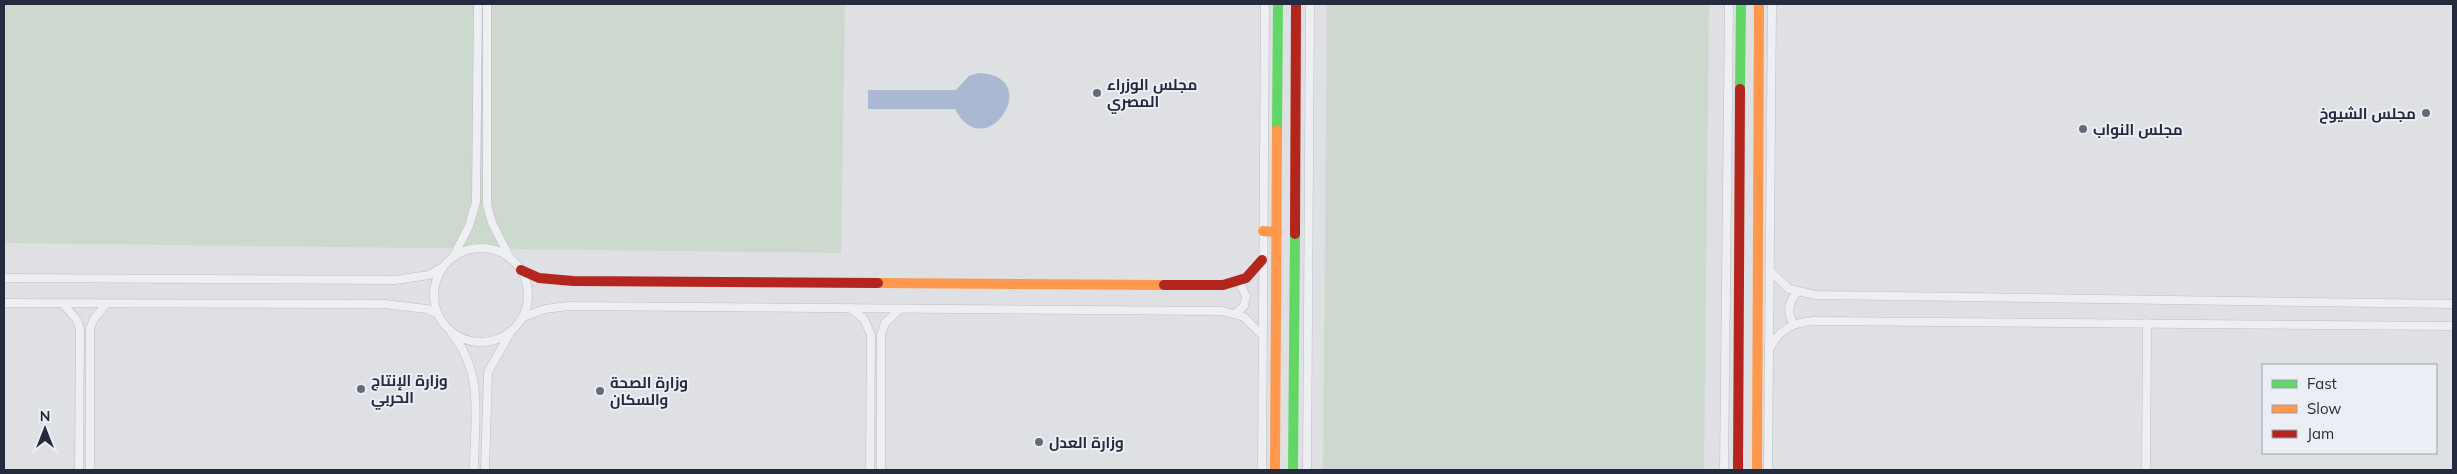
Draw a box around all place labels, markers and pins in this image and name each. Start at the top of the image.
place label: مجلس الوزراء المصري [1107,75,1197,114]
marker: مجلس الوزراء المصري [1091,87,1103,99]
place label: مجلس الشيوخ [2319,104,2416,124]
marker: مجلس الشيوخ [2420,107,2432,119]
place label: مجلس النواب [2093,120,2183,139]
marker: مجلس النواب [2077,123,2089,135]
place label: وزارة الإنتاج الحربي [371,371,448,410]
place label: وزارة الصحة والسكان [610,373,688,409]
marker: وزارة الإنتاج الحربي [355,383,367,395]
marker: وزارة الصحة والسكان [594,385,606,397]
place label: وزارة العدل [1049,433,1124,452]
marker: وزارة العدل [1033,436,1045,448]

